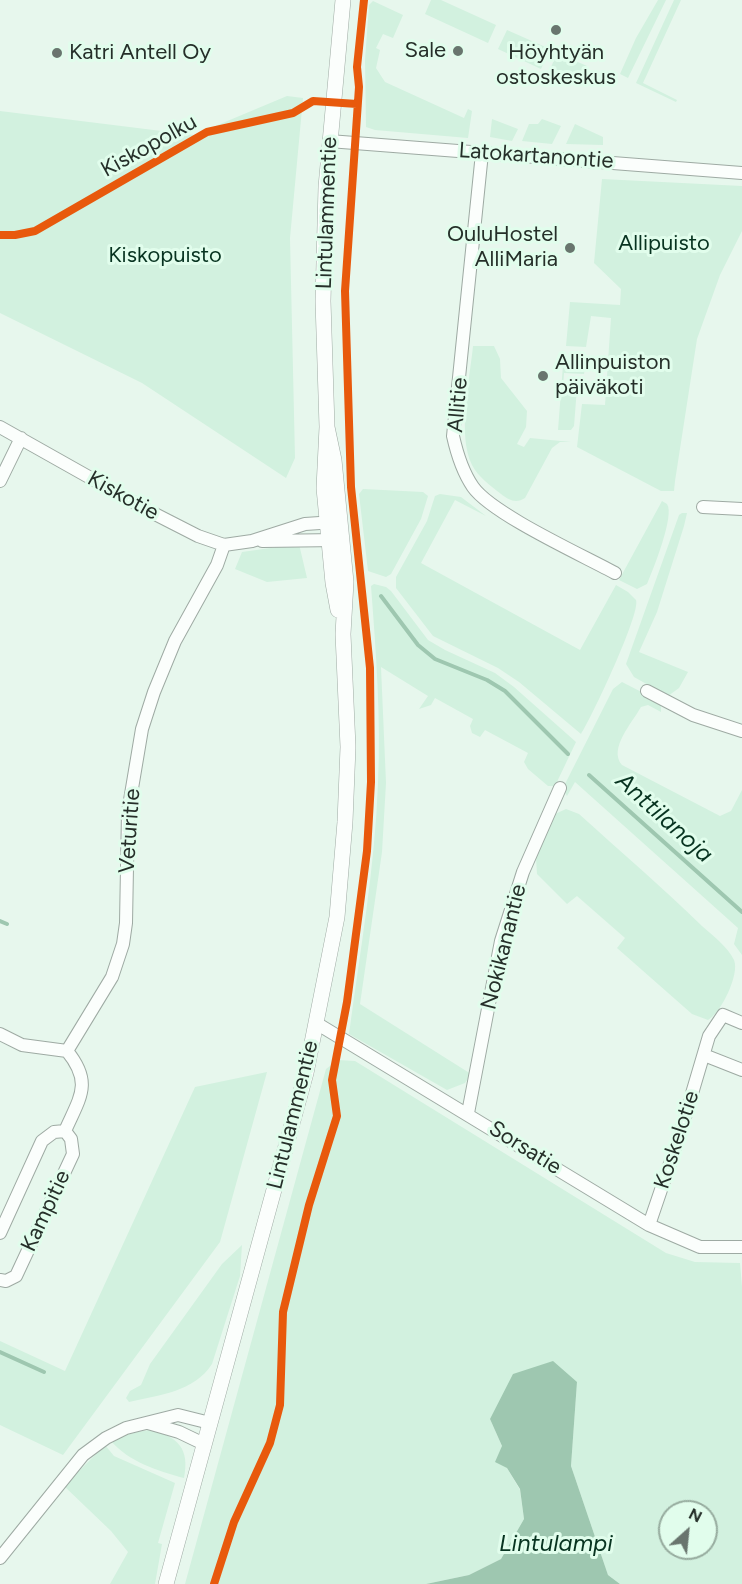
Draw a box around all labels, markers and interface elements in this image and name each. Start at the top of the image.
marker: Höyhtyän ostoskeskus [549,23,563,37]
place label: Sale [404,38,446,64]
place label: Katri Antell Oy [69,40,211,66]
place label: Höyhtyän ostoskeskus [496,40,616,92]
marker: Sale [451,44,465,58]
marker: Katri Antell Oy [50,46,64,60]
street label: Kiskopolku [96,109,202,183]
street label: Lintulammentie [311,136,343,290]
street label: Latokartanontie [458,137,614,175]
place label: OuluHostel AlliMaria [447,222,558,274]
park label: Allipuisto [618,231,710,257]
marker: OuluHostel AlliMaria [563,241,577,255]
park label: Kiskopuisto [108,243,222,269]
place label: Allinpuiston päiväkoti [555,350,671,402]
marker: Allinpuiston päiväkoti [536,369,550,383]
street label: Allitie [442,376,474,434]
street label: Kiskotie [83,466,163,526]
water label: Anttilanoja [609,767,719,869]
street label: Veturitie [114,788,146,874]
street label: Nokikanantie [476,882,532,1012]
street label: Lintulammentie [262,1038,324,1192]
street label: Koskelotie [649,1088,705,1192]
street label: Sorsatie [484,1115,566,1181]
street label: Kampitie [16,1166,76,1256]
north arrow [658,1500,718,1560]
text: N [686,1504,705,1527]
water label: Lintulampi [499,1530,613,1558]

